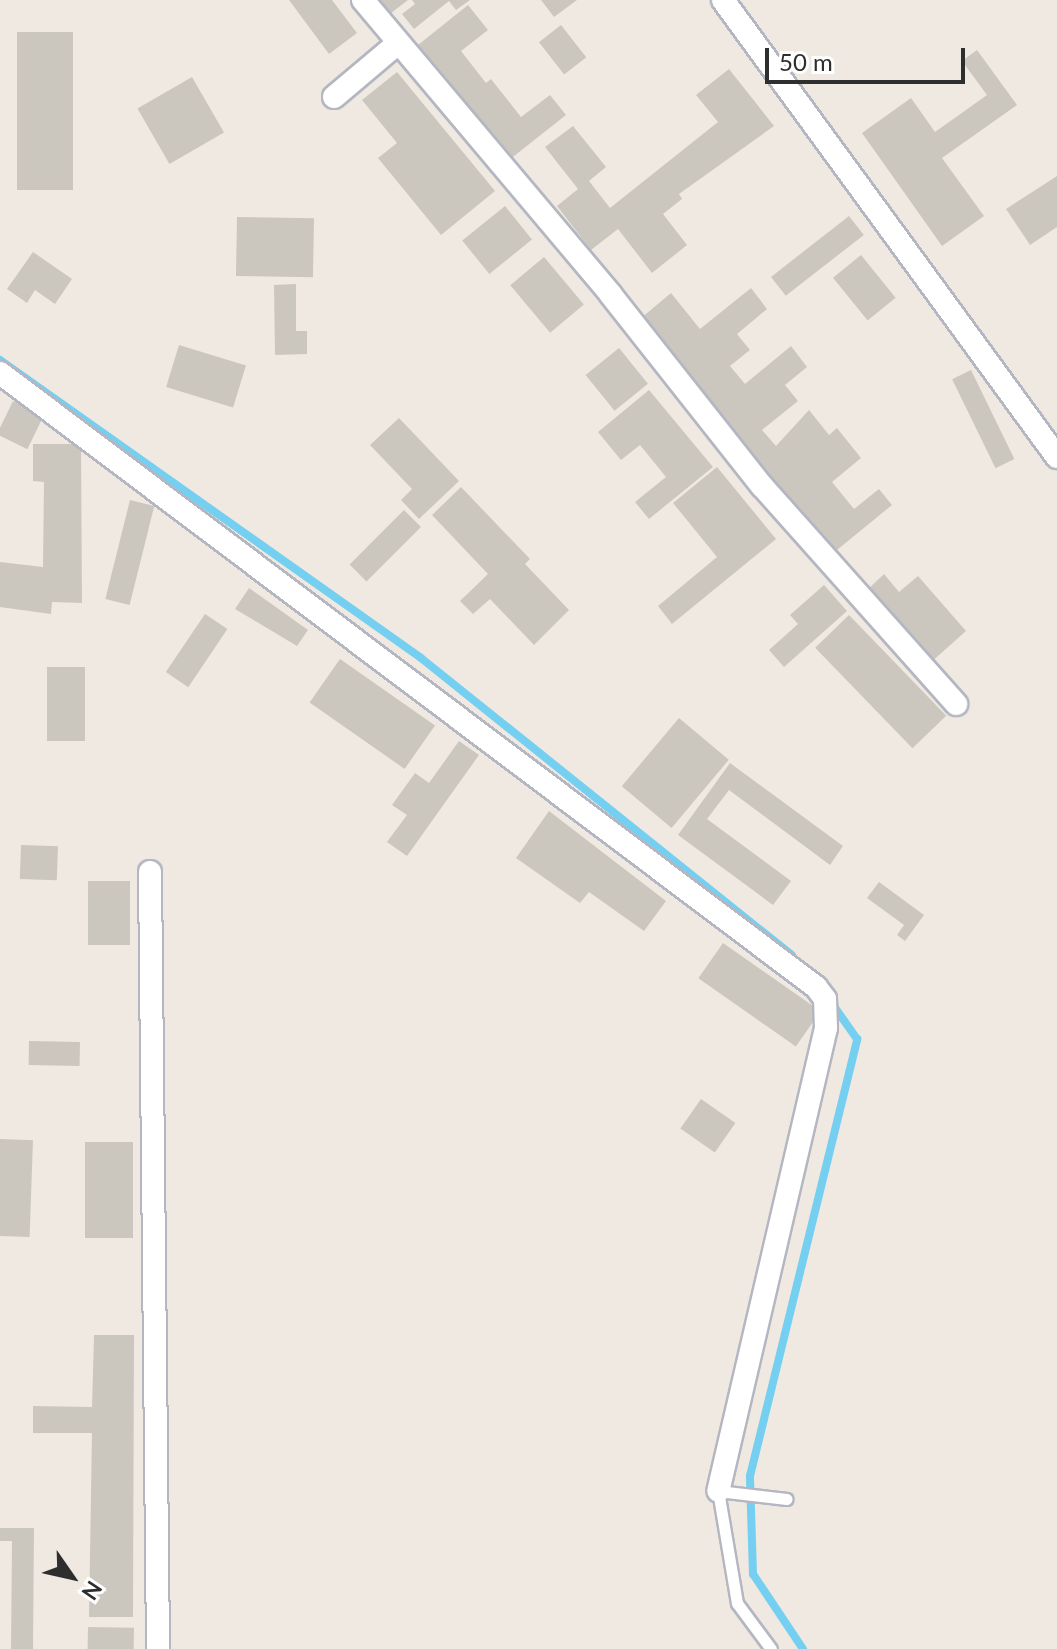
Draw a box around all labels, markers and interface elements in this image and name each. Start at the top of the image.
scale bar [769,32,969,82]
text: 50 m [779,47,833,76]
north arrow [32,1537,112,1617]
text: N [76,1576,108,1605]

